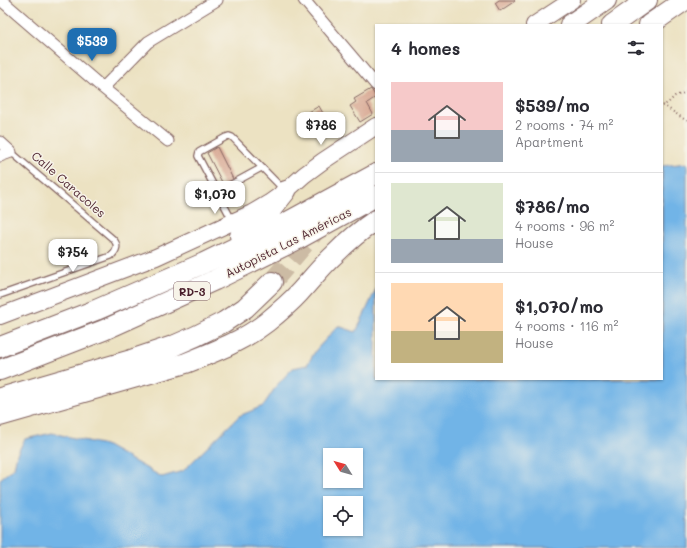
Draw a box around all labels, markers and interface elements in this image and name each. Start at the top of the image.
pin: $539 [68,28,116,62]
text: $539 [76,32,108,49]
text: 4 homes [391,37,460,59]
icon: filters [625,37,647,59]
text: $539/mo [515,94,590,116]
icon: home [423,98,471,146]
pin: $786 [297,112,345,146]
text: $786 [305,116,337,133]
text: 2 rooms · 74 m² [515,116,613,133]
text: Apartment [515,133,584,150]
street label: Calle Caracoles [29,147,110,221]
pin: $1,070 [182,181,248,215]
text: $1,070 [194,185,236,202]
text: $786/mo [515,195,590,217]
icon: home [423,199,471,247]
street label: Autopista Las Américas [222,203,354,281]
text: 4 rooms · 96 m² [515,217,614,234]
text: House [515,234,553,251]
pin: $754 [49,239,97,273]
text: $754 [57,243,89,260]
road number: RD-3 [174,282,210,300]
text: $1,070/mo [515,295,603,317]
icon: home [423,299,471,347]
text: 4 rooms · 116 m² [515,317,618,334]
text: House [515,334,553,351]
north arrow [323,448,363,488]
map controls [323,448,363,536]
button: locate [323,496,363,536]

